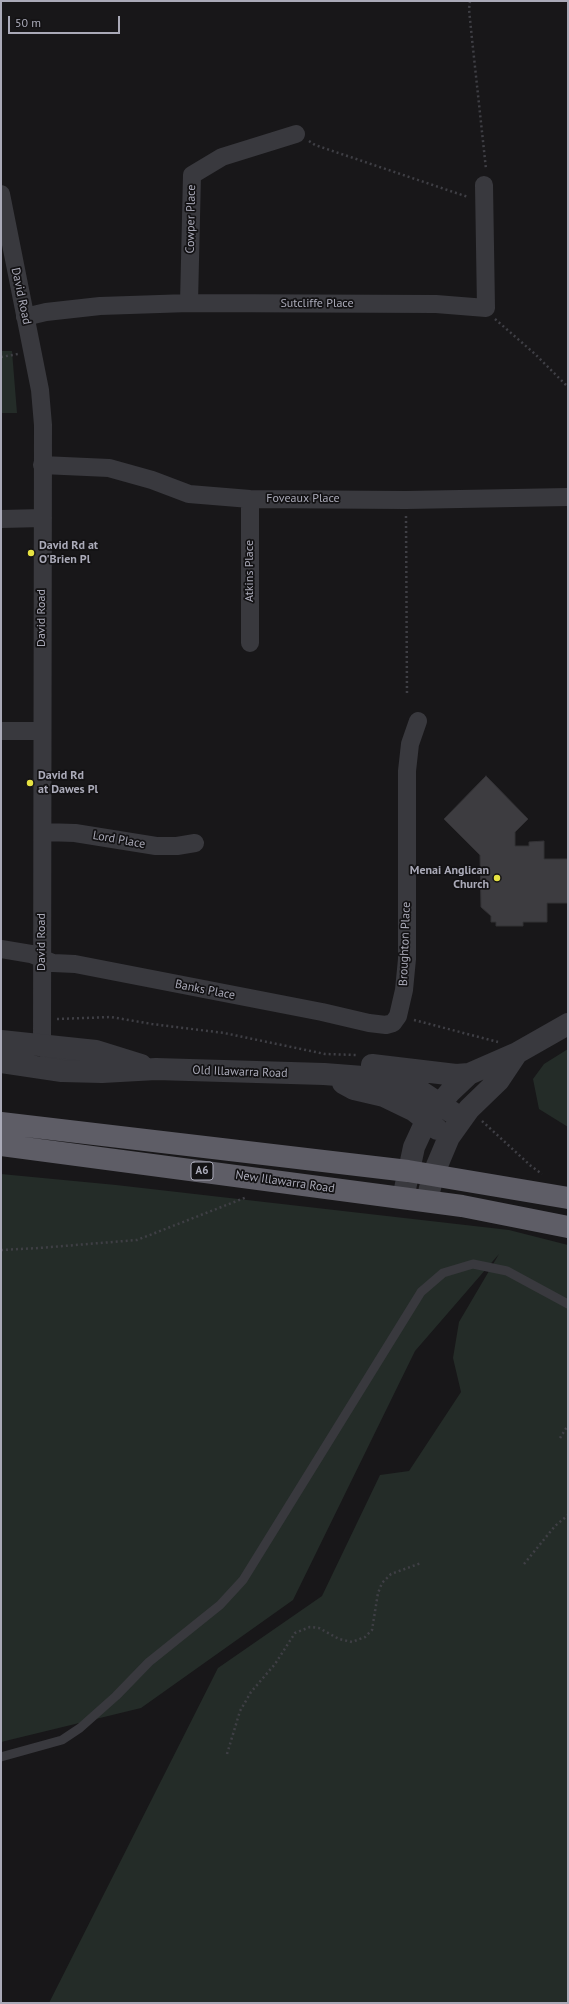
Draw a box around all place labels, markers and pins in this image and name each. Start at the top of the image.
place label: David Rd at O'Brien Pl [39,539,98,567]
marker: David Rd at O'Brien Pl [26,548,36,558]
place label: David Rd at Dawes Pl [38,769,98,797]
marker: David Rd at Dawes Pl [25,778,35,788]
place label: Menai Anglican Church [410,864,489,892]
marker: Menai Anglican Church [492,873,502,883]

